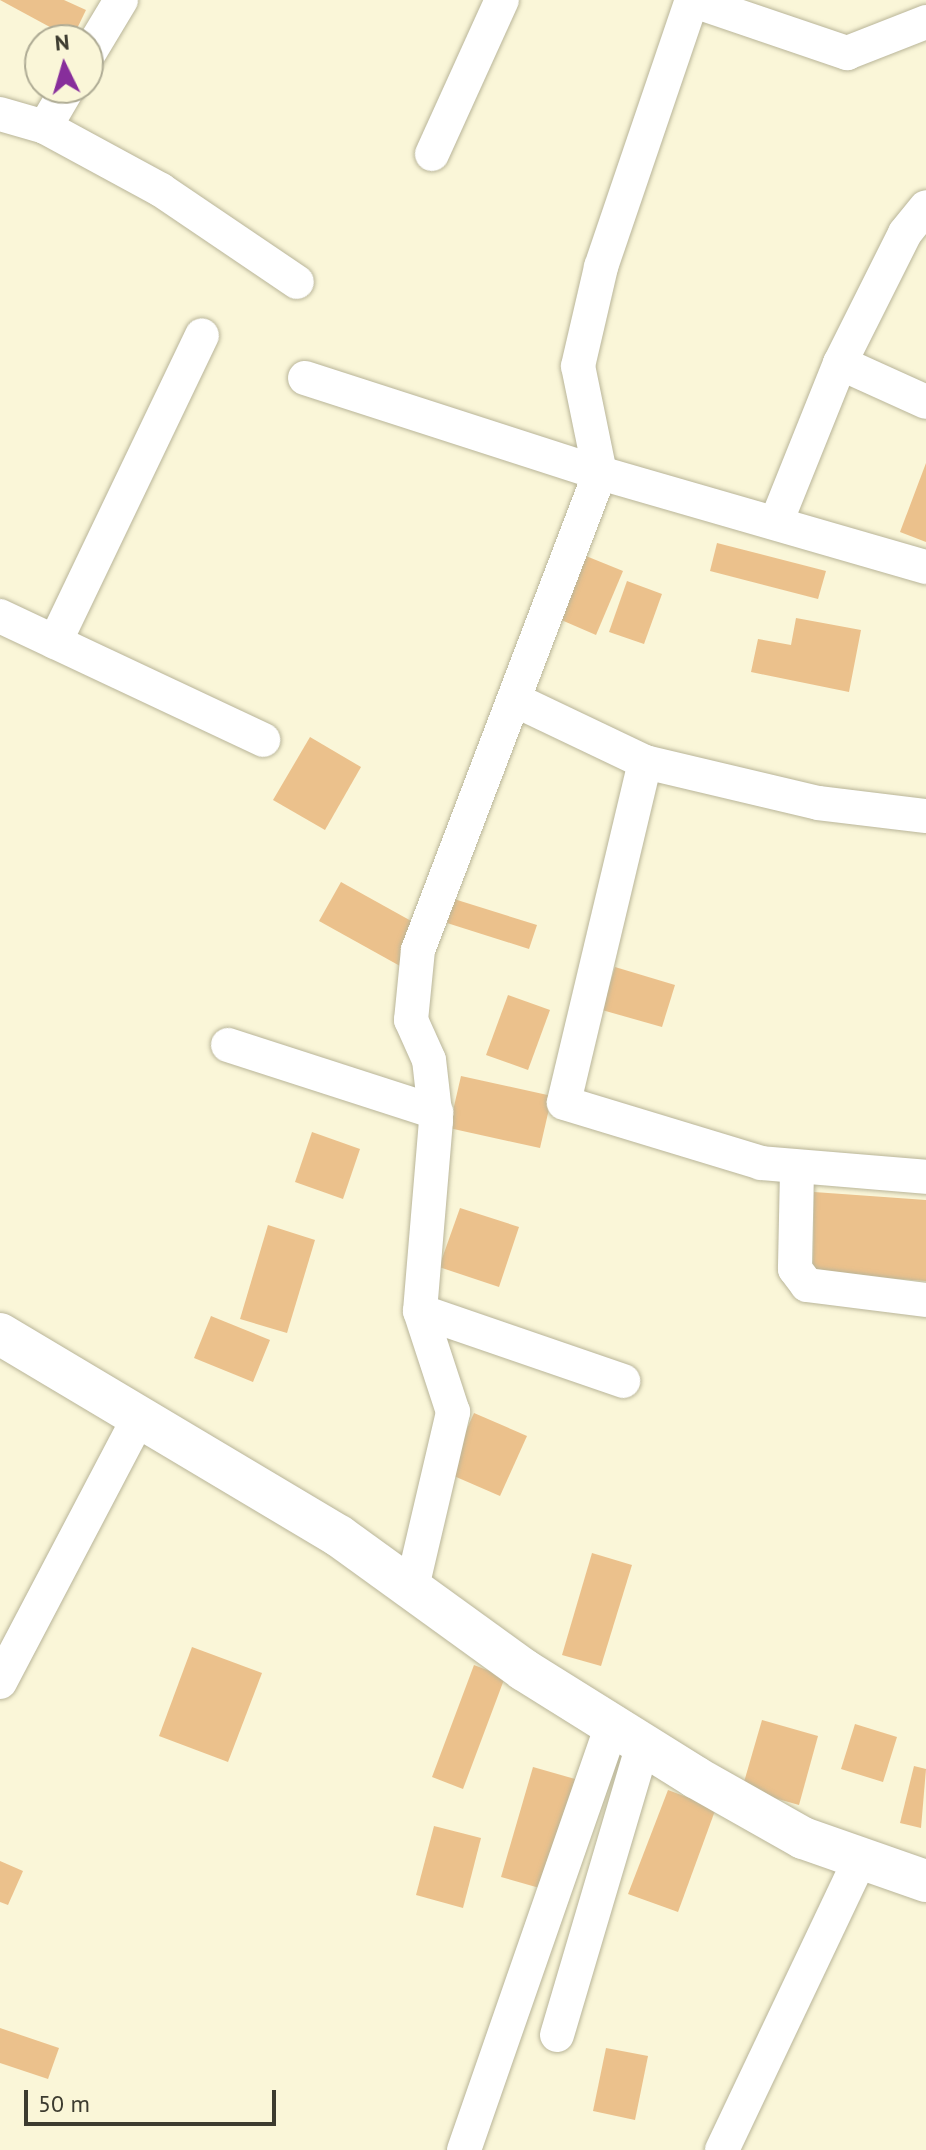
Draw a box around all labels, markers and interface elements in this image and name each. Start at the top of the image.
north arrow [24,24,104,104]
text: N [54,28,71,57]
scale bar [28,2074,280,2124]
text: 50 m [38,2088,90,2119]

